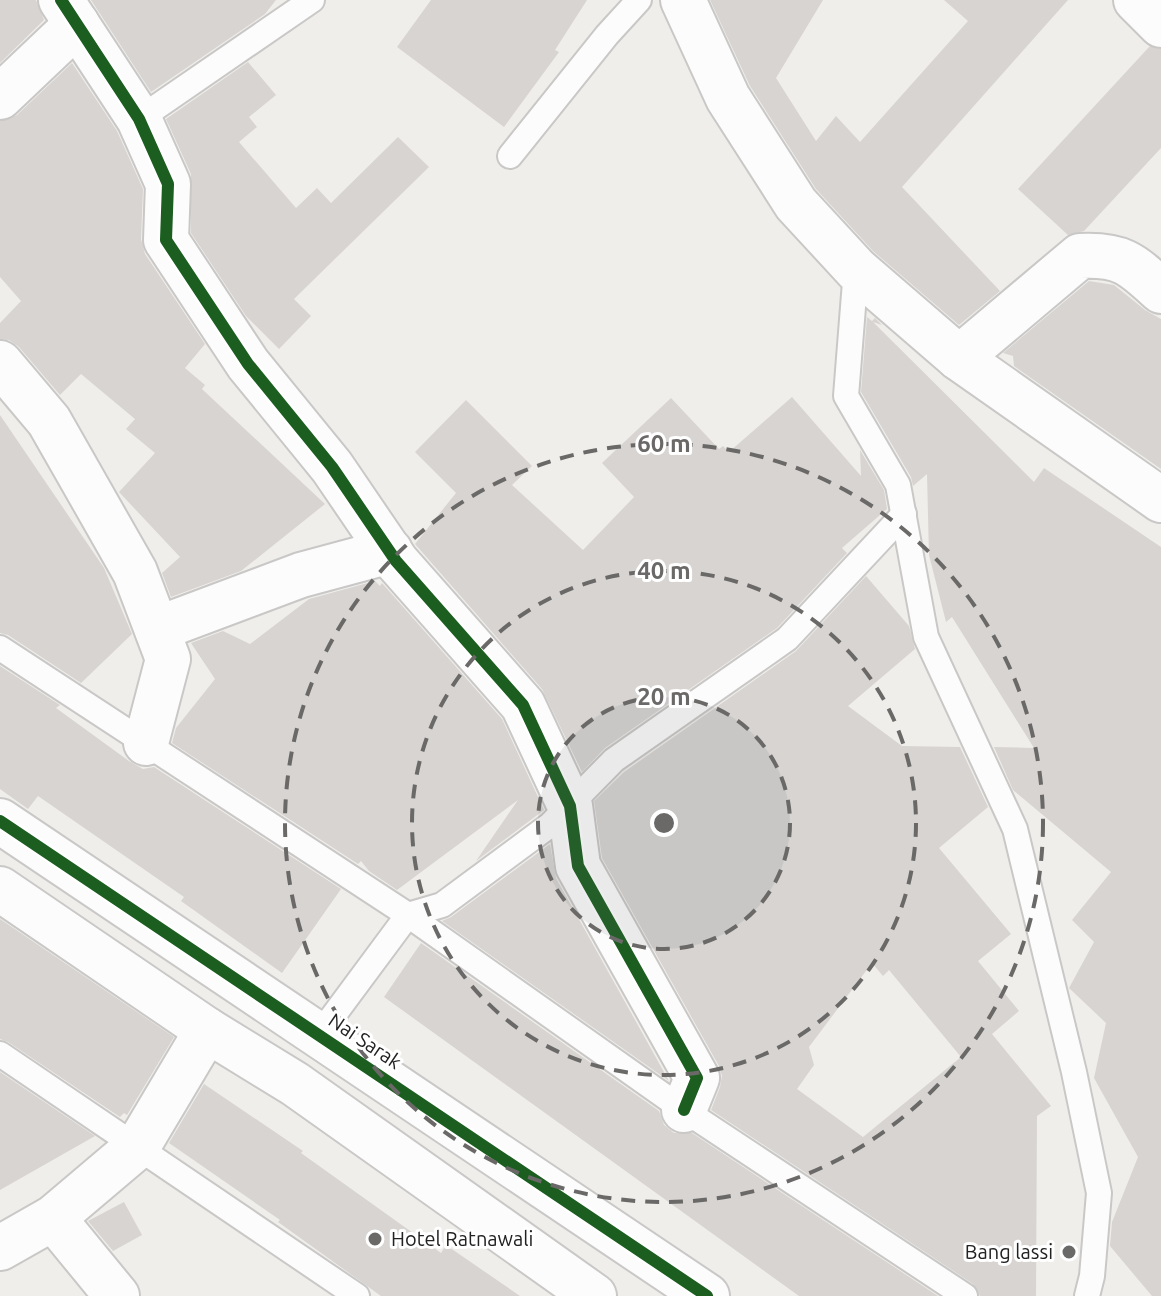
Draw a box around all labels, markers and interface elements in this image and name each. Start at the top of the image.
text: 60 m [637,430,691,457]
text: 40 m [637,557,691,584]
text: 20 m [637,683,691,710]
centre of rings [650,809,678,837]
street label: Nai Sarak [325,1008,406,1073]
place label: Hotel Ratnawali [391,1227,533,1250]
marker: Hotel Ratnawali [366,1230,384,1248]
place label: Bang lassi [965,1240,1053,1263]
marker: Bang lassi [1060,1243,1078,1261]

